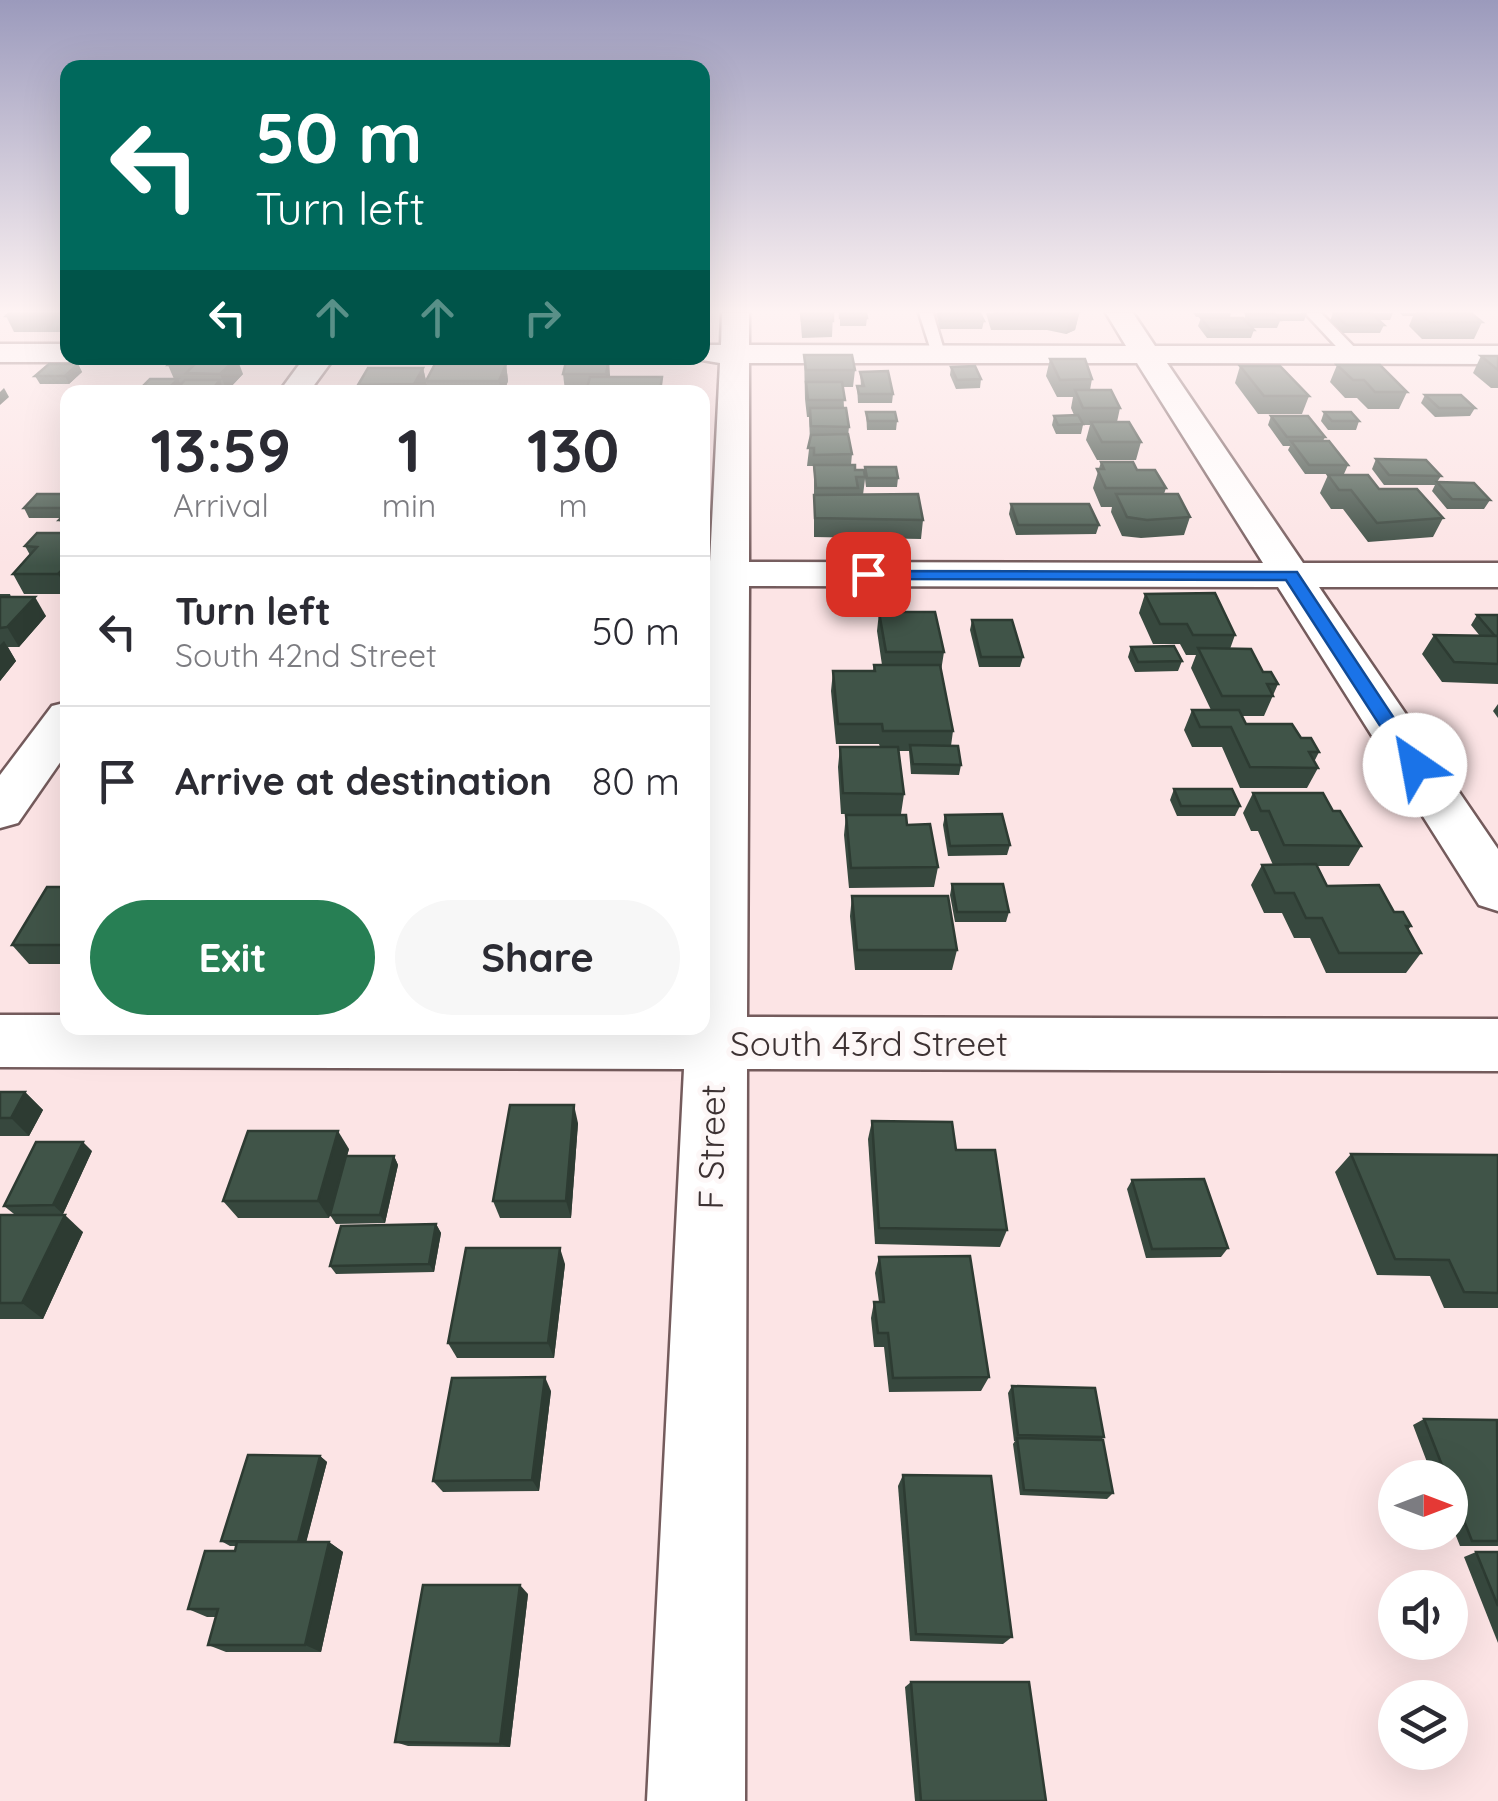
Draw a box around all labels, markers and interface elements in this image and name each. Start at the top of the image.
text: 50 m [255,93,422,181]
icon: left [90,100,220,230]
text: Turn left [255,180,425,236]
icon: left [200,290,255,345]
icon: ahead [305,290,360,345]
icon: ahead [410,290,465,345]
icon: right [515,290,570,345]
text: 13:59 [151,412,291,487]
text: 1 [397,412,421,487]
text: 130 [527,412,619,487]
text: Arrival [173,485,269,525]
text: min [382,485,436,525]
text: m [559,485,588,525]
pin [826,532,911,617]
icon: arrive [841,547,896,602]
text: Turn left [175,587,331,635]
icon: left [90,604,145,659]
text: 50 m [592,607,680,655]
text: South 42nd Street [175,635,437,675]
position arrow [1363,713,1467,817]
icon: arrive [90,754,145,809]
text: Arrive at destination [175,757,552,805]
text: 80 m [592,757,680,805]
button: Exit [90,900,375,1015]
button: Share [395,900,680,1015]
street label: South 43rd Street [730,1021,1008,1065]
street label: F Street [688,1084,734,1210]
north arrow [1378,1460,1468,1550]
map controls [1378,1460,1468,1770]
button: sound [1378,1570,1468,1660]
button: layers [1378,1680,1468,1770]

